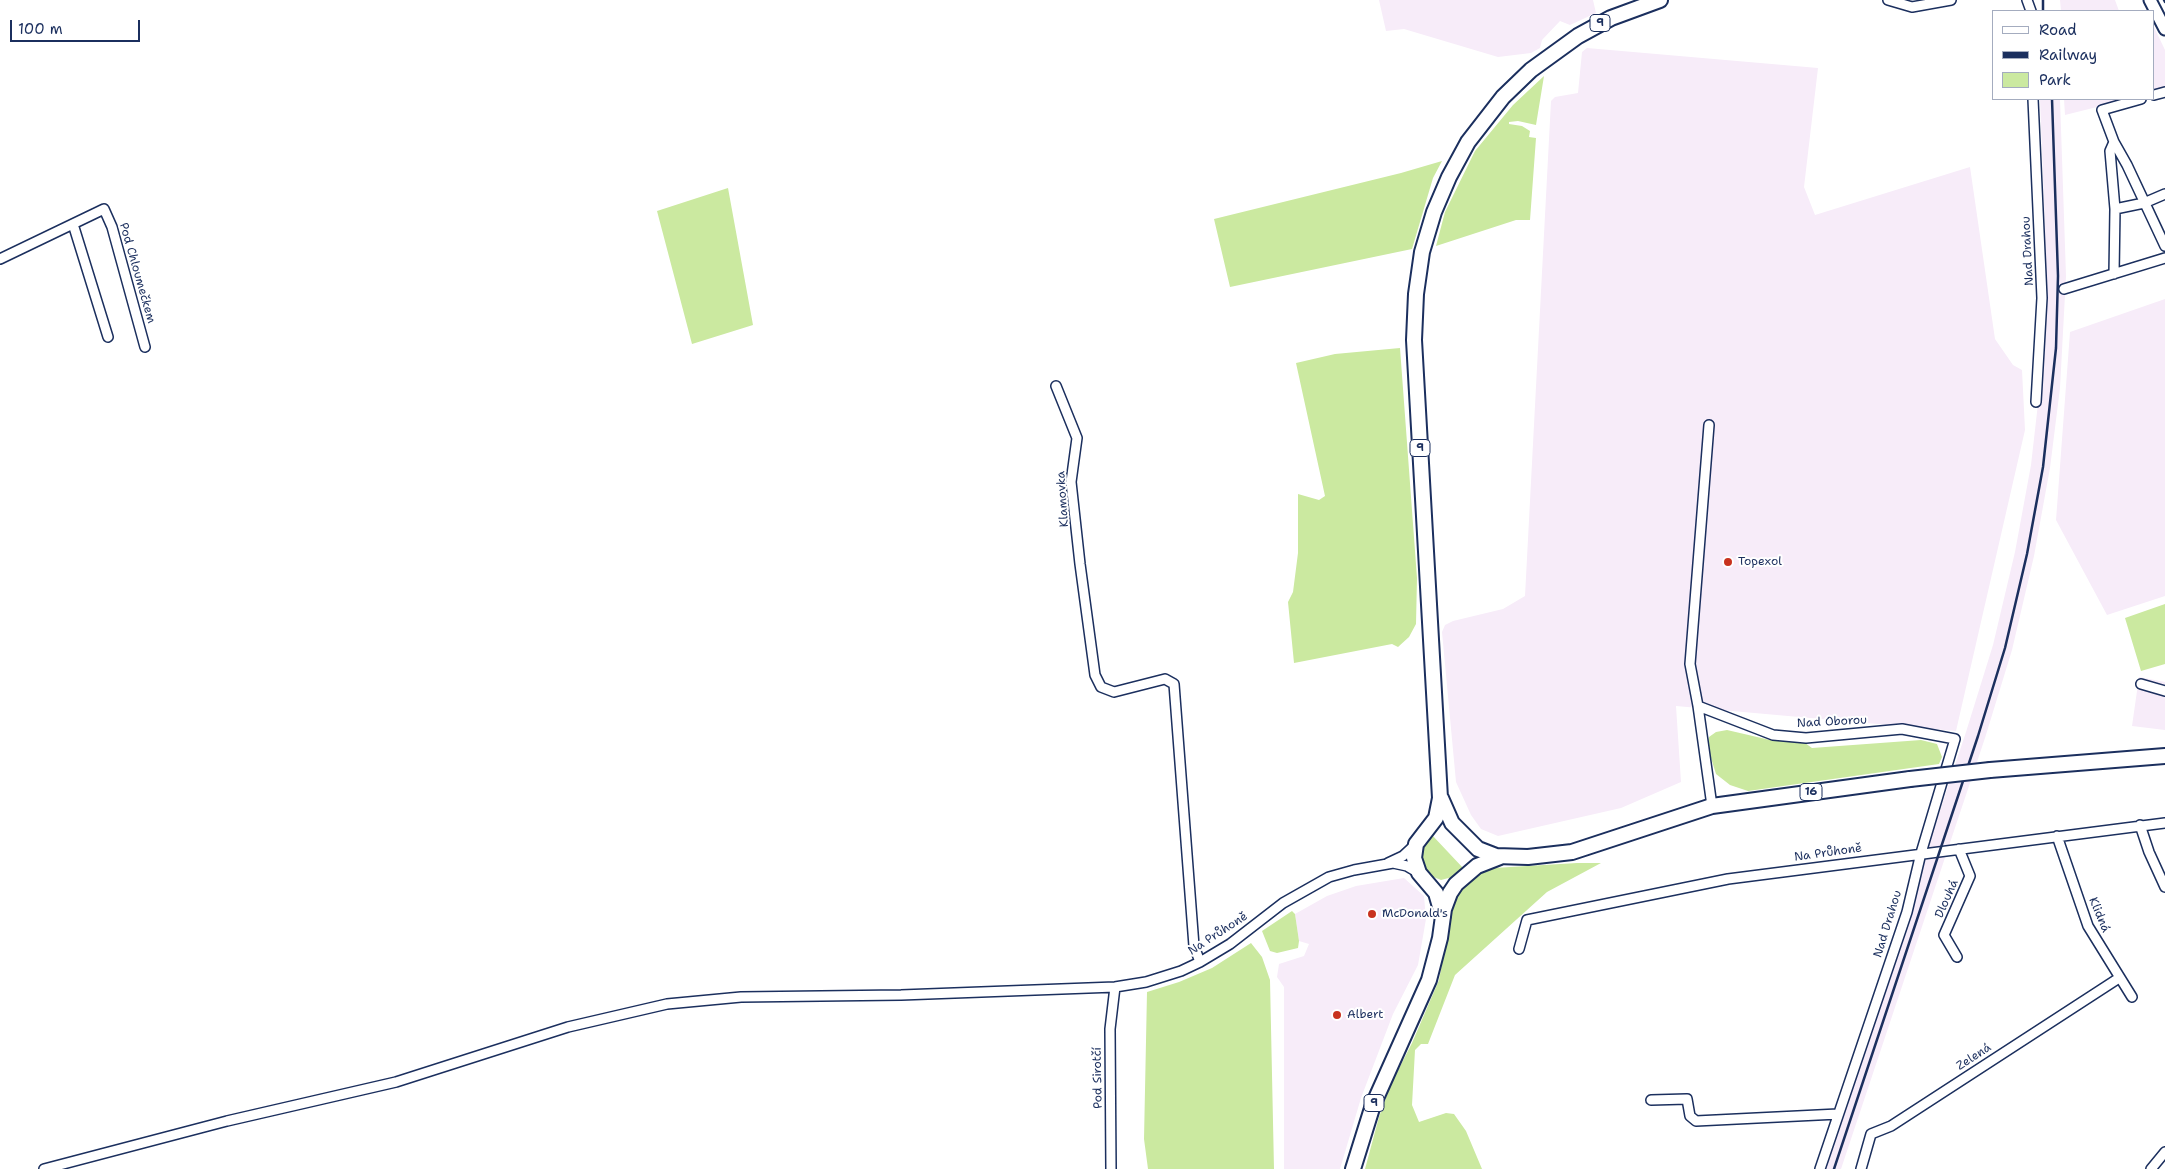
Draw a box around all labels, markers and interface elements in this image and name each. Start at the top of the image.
scale bar [12,10,142,42]
legend [1992,10,2155,100]
road number: 9 [1590,14,1610,32]
text: 100 m [18,19,63,39]
text: Road [2039,20,2077,40]
text: Railway [2039,45,2097,65]
text: Park [2039,70,2071,90]
street label: Nad Drahou [2019,216,2037,286]
street label: Pod Chloumečkem [116,221,158,325]
road number: 9 [1410,439,1430,456]
street label: Klamovka [1054,470,1072,528]
place label: Topexol [1738,555,1782,569]
marker: Topexol [1722,556,1734,568]
street label: Nad Oborou [1797,713,1867,731]
road number: 16 [1800,784,1822,800]
street label: Na Průhoně [1793,841,1863,865]
street label: Dlouhá [1932,878,1962,920]
street label: Nad Drahou [1871,889,1905,959]
street label: Klidná [2085,895,2113,935]
place label: McDonald's [1382,907,1448,921]
marker: McDonald's [1366,908,1378,920]
street label: Na Průhoně [1186,909,1250,959]
place label: Albert [1347,1008,1384,1022]
marker: Albert [1331,1009,1343,1021]
street label: Zelená [1954,1040,1994,1074]
street label: Pod Sirotčí [1090,1047,1106,1109]
road number: 9 [1364,1094,1384,1112]

